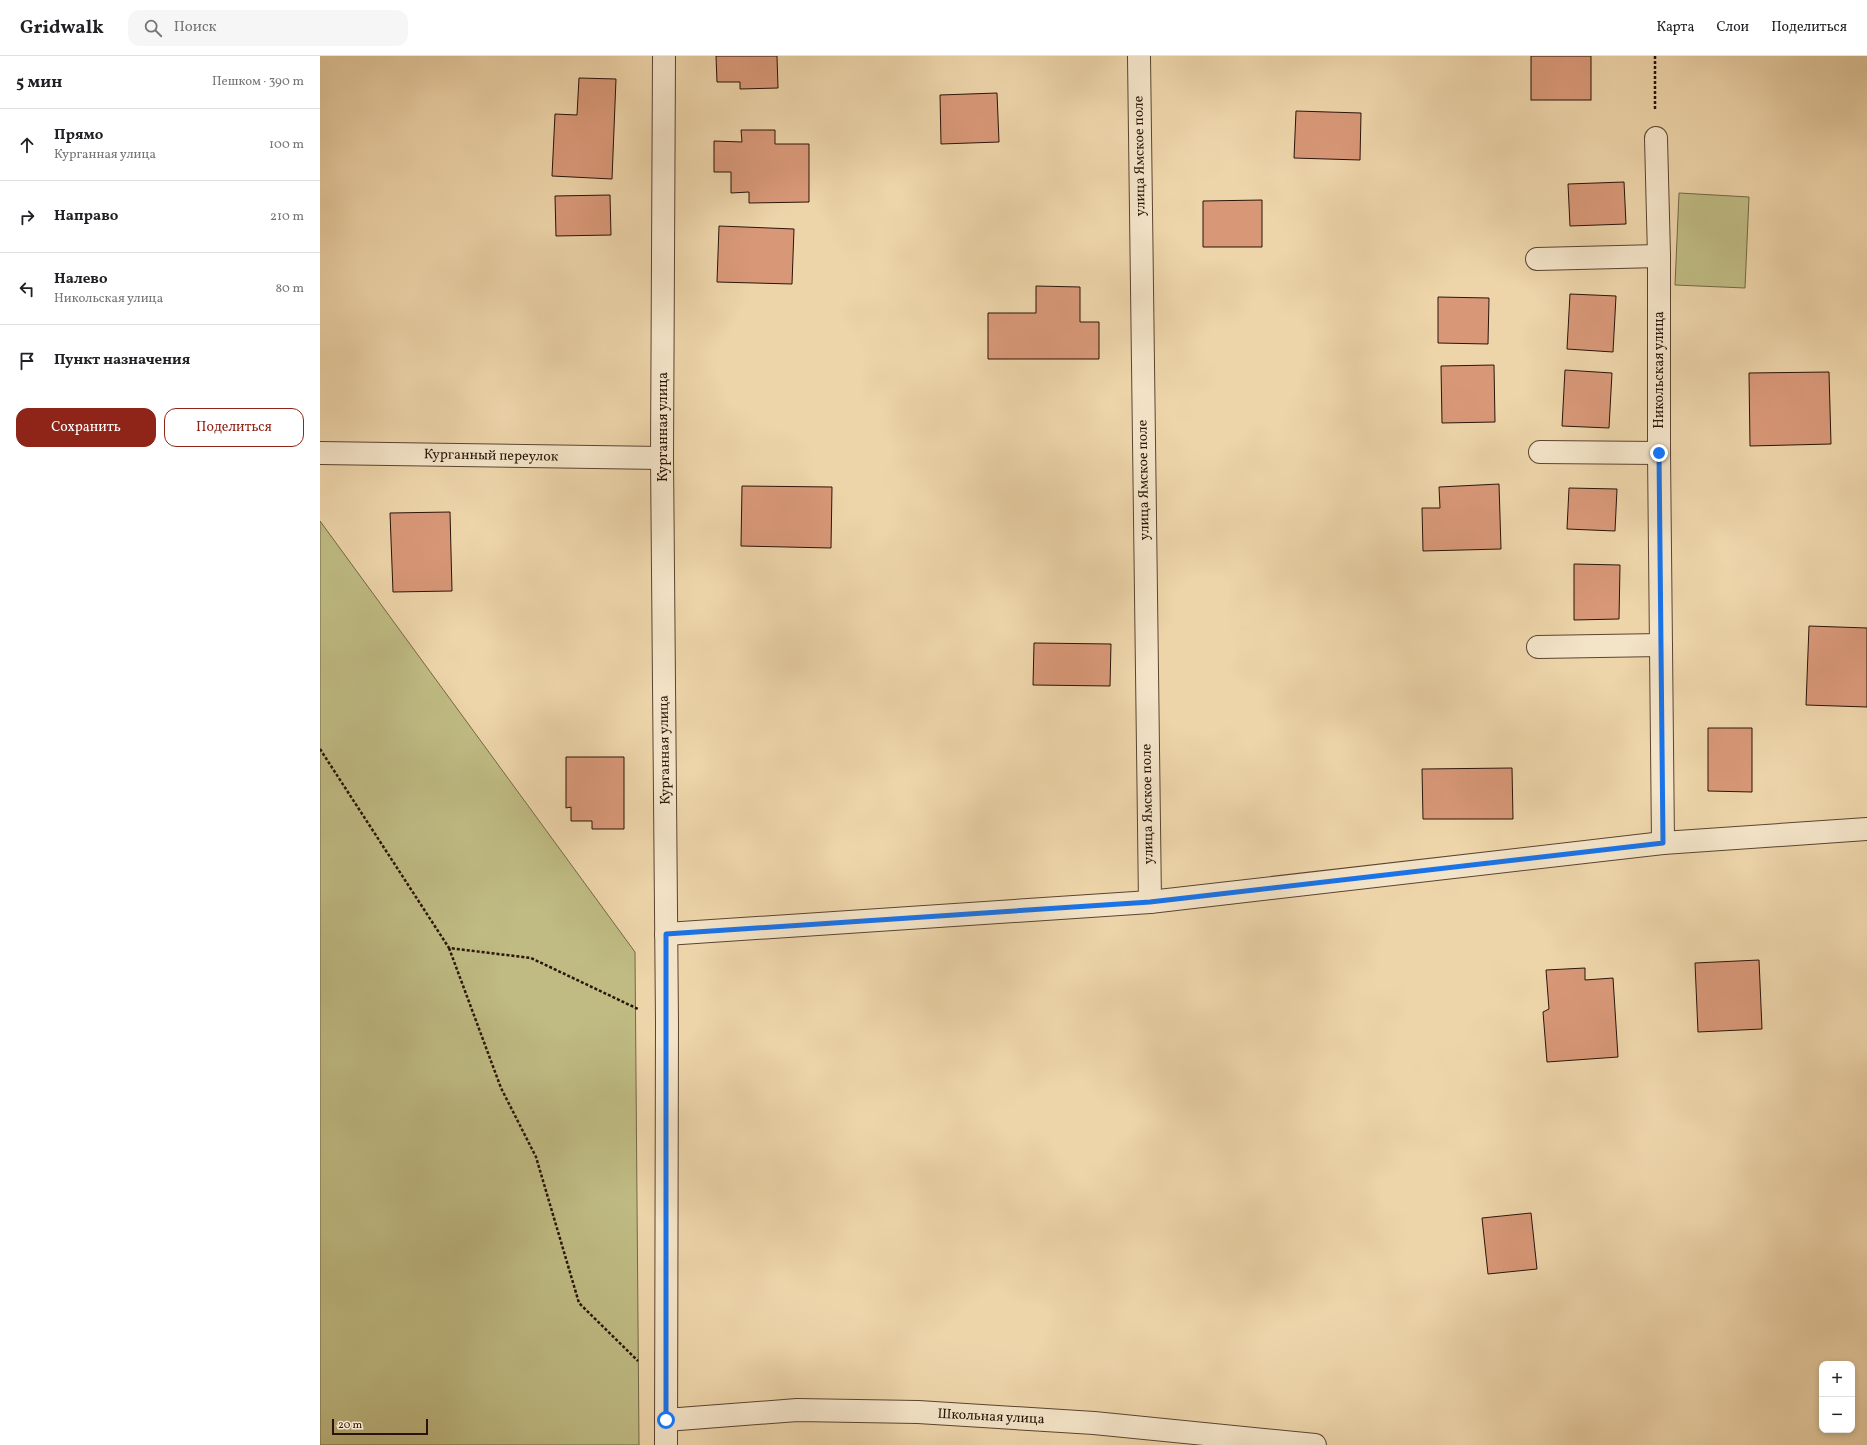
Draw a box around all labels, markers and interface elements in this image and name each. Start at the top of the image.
search box [128,10,408,46]
text: Gridwalk [20,15,104,41]
icon: search [142,17,164,39]
text: Поиск [174,17,217,38]
text: Карта [1656,18,1694,37]
text: Слои [1716,18,1749,37]
text: Поделиться [1771,18,1847,37]
text: 5 мин [16,71,62,94]
text: Пешком · 390 m [212,73,304,91]
street label: улица Ямское поле [1129,95,1151,216]
text: Прямо [54,125,103,146]
icon: ahead [16,134,38,156]
text: 100 m [269,136,304,154]
text: Курганная улица [54,146,156,164]
icon: right [16,206,38,228]
text: Направо [54,206,118,227]
text: 210 m [270,208,304,226]
text: Налево [54,269,108,290]
icon: left [16,278,38,300]
text: 80 m [275,280,304,298]
text: Никольская улица [54,290,163,308]
street label: Никольская улица [1650,311,1669,429]
icon: arrive [16,350,38,372]
text: Пункт назначения [54,350,190,371]
street label: Курганная улица [654,372,673,482]
button: Сохранить [16,408,156,447]
button: Поделиться [164,408,304,447]
street label: улица Ямское поле [1133,419,1155,540]
route end [1650,444,1668,462]
street label: Курганный переулок [424,445,559,467]
street label: Курганная улица [655,695,675,805]
street label: улица Ямское поле [1137,743,1159,864]
map controls [1819,1361,1855,1433]
button: + [1819,1361,1855,1397]
button: − [1819,1397,1855,1433]
street label: Школьная улица [937,1405,1045,1429]
route start [657,1411,675,1429]
scale bar [332,1417,428,1436]
text: 20 m [338,1418,362,1433]

